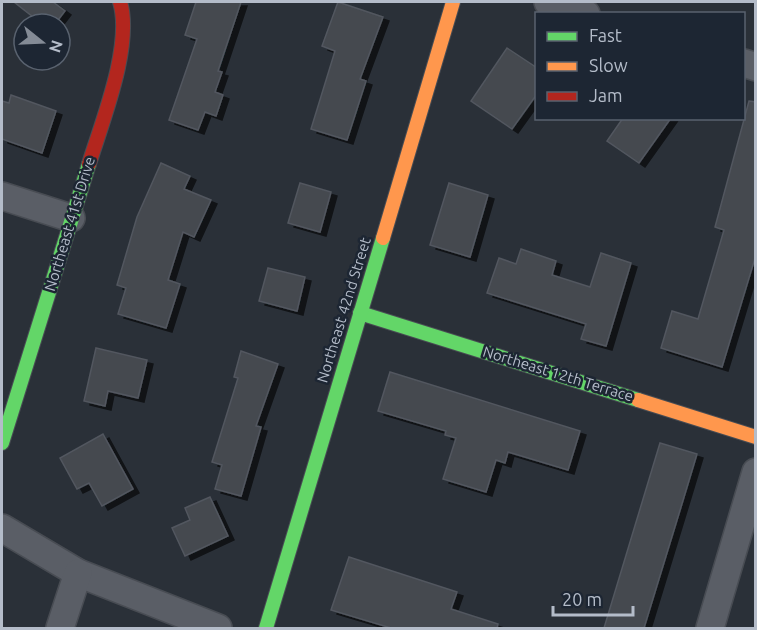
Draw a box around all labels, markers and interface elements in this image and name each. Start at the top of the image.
north arrow [12,12,72,72]
legend [535,12,745,120]
text: Fast [589,25,622,45]
text: N [46,38,67,55]
text: Slow [589,55,628,75]
text: Jam [589,85,623,105]
street label: Northeast 41st Drive [41,155,98,293]
street label: Northeast 42nd Street [313,235,374,385]
street label: Northeast 12th Terrace [481,343,635,405]
scale bar [553,579,632,617]
text: 20 m [562,589,602,609]

